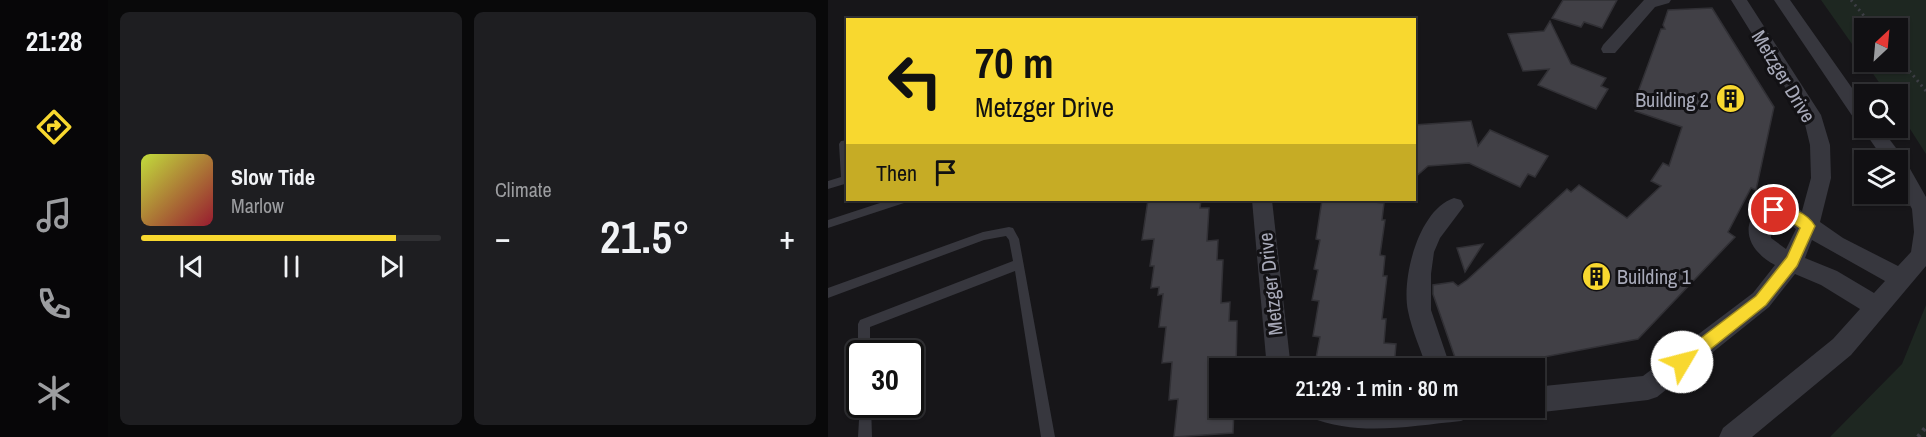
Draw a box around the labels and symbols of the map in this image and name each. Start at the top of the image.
north arrow [1854,18,1908,72]
street label: Metzger Drive [1746,25,1822,127]
building icon: Building 2 [1714,83,1746,115]
place label: Building 2 [1635,86,1709,113]
pin [1748,184,1799,235]
street label: Metzger Drive [1251,231,1289,337]
building icon: Building 1 [1580,260,1612,292]
place label: Building 1 [1617,263,1691,290]
position arrow [1650,330,1714,394]
speed limit sign: 30 [846,340,924,418]

